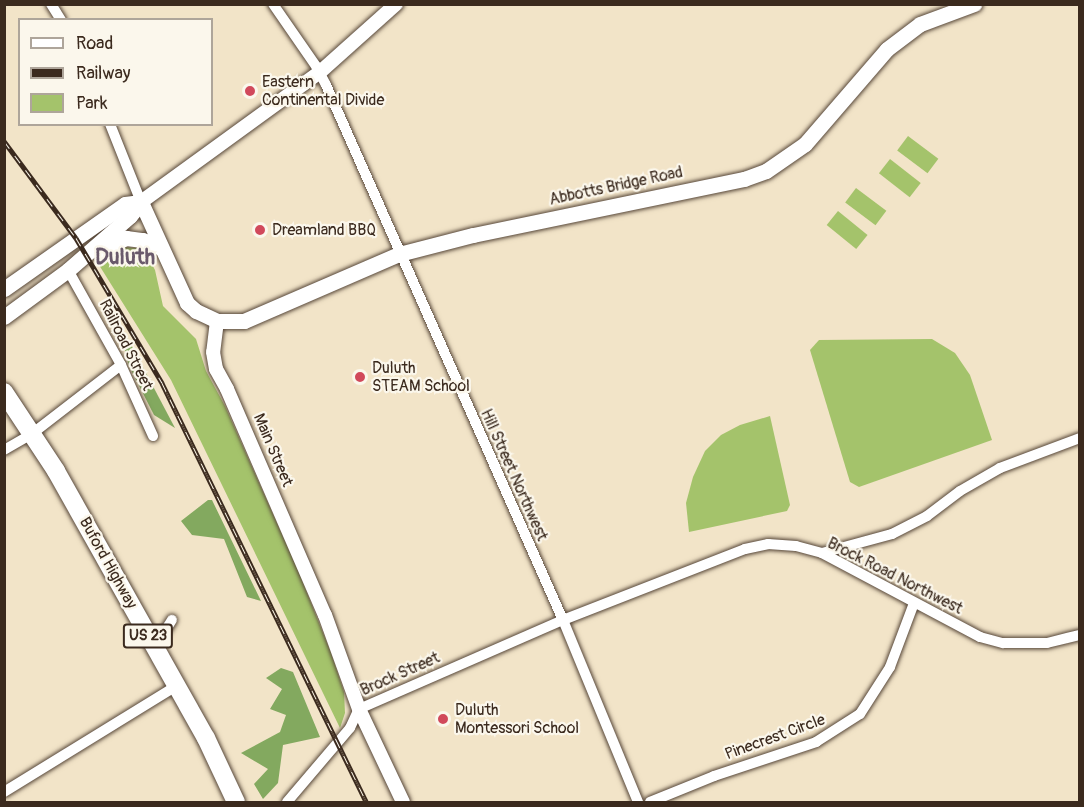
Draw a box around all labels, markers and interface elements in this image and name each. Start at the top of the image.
legend [18,18,213,126]
text: Road [76,32,113,55]
text: Railway [76,62,131,85]
place label: Eastern Continental Divide [262,72,384,110]
marker: Eastern Continental Divide [243,84,257,98]
text: Park [76,92,108,115]
street label: Abbotts Bridge Road [547,162,685,210]
place label: Dreamland BBQ [272,220,376,240]
marker: Dreamland BBQ [253,223,267,237]
district label: Duluth [95,245,155,271]
street label: Railroad Street [95,296,157,394]
place label: Duluth STEAM School [372,358,470,396]
marker: Duluth STEAM School [353,370,367,384]
street label: Hill Street Northwest [476,406,552,544]
street label: Main Street [249,411,297,489]
street label: Buford Highway [75,514,141,612]
street label: Brock Road Northwest [824,534,966,618]
road number: US 23 [122,624,174,648]
street label: Brock Street [357,648,443,700]
place label: Duluth Montessori School [455,700,579,738]
street label: Pinecrest Circle [722,710,828,764]
marker: Duluth Montessori School [436,712,450,726]

